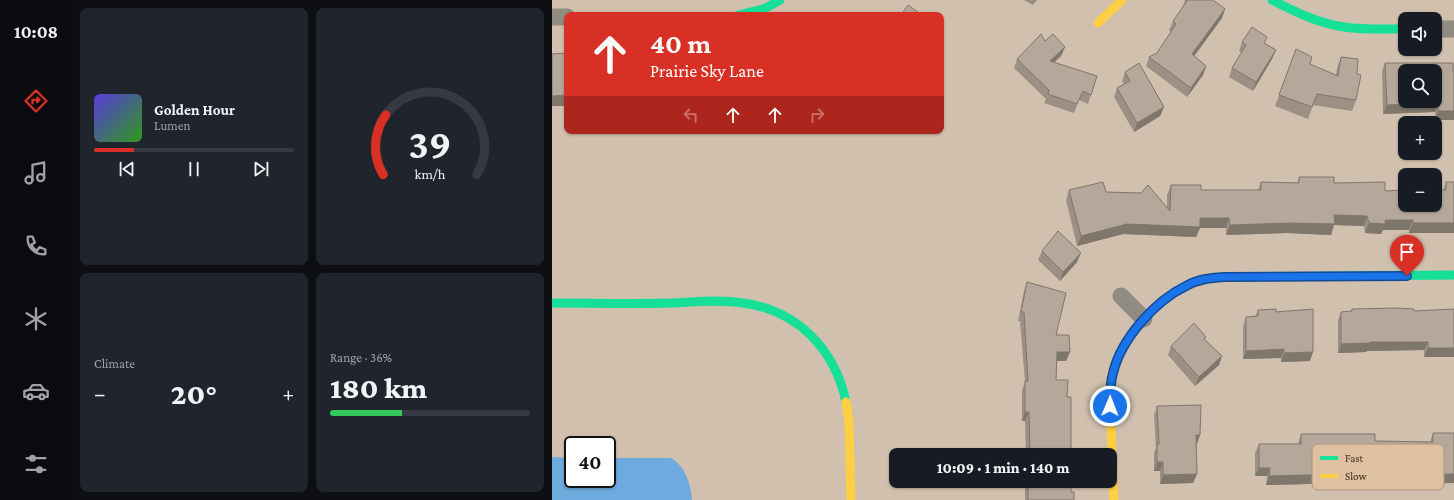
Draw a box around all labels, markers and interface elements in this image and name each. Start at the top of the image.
map controls [1398,12,1442,212]
button: sound [1398,12,1442,56]
text: 10:08 [14,22,58,42]
icon: ahead [584,28,636,80]
text: 40 m [650,28,711,59]
text: Prairie Sky Lane [650,61,764,81]
button: search [1398,64,1442,108]
icon: directions [22,87,50,115]
text: Golden Hour [154,102,235,118]
icon: left [680,104,702,126]
icon: ahead [722,104,744,126]
icon: ahead [764,104,786,126]
icon: right [806,104,828,126]
button: + [1398,116,1442,160]
text: Lumen [154,118,190,133]
text: 39 [408,120,452,166]
icon: previous [116,158,138,180]
icon: pause [183,158,205,180]
icon: next [250,158,272,180]
icon: music [22,159,50,187]
text: km/h [415,165,446,181]
button: − [1398,168,1442,212]
icon: phone [22,232,50,260]
pin [1390,235,1424,276]
icon: arrive [1396,241,1418,263]
icon: climate [22,305,50,333]
text: Range · 36% [330,350,392,365]
text: Climate [94,356,135,371]
text: 180 km [330,371,427,404]
icon: car [22,377,50,405]
text: 20° [171,377,217,410]
text: − [94,381,106,406]
text: + [282,381,294,406]
position arrow [1089,385,1131,427]
speed limit sign: 40 [564,436,616,488]
legend [1312,444,1444,490]
icon: filters [22,450,50,478]
text: Fast [1345,452,1364,464]
text: 10:09 · 1 min · 140 m [937,460,1069,476]
text: Slow [1345,470,1367,482]

